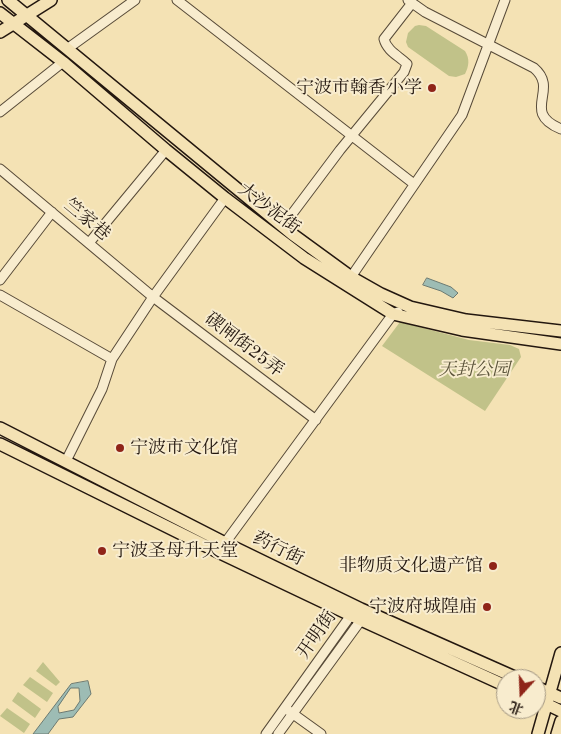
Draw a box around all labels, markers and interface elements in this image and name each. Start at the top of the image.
place label: 宁波市翰香小学 [296,77,422,99]
marker: 宁波市翰香小学 [426,82,438,94]
street label: 大沙泥街 [234,179,304,239]
street label: 竺家巷 [59,194,115,246]
street label: 碶闸街25弄 [200,308,288,382]
park label: 天封公园 [438,359,510,381]
place label: 宁波市文化馆 [130,437,238,459]
marker: 宁波市文化馆 [114,442,126,454]
street label: 药行街 [249,527,307,571]
place label: 宁波圣母升天堂 [112,540,238,562]
marker: 宁波圣母升天堂 [96,545,108,557]
place label: 非物质文化遗产馆 [339,555,483,577]
marker: 非物质文化遗产馆 [487,560,499,572]
place label: 宁波府城隍庙 [369,596,477,618]
marker: 宁波府城隍庙 [481,601,493,613]
street label: 开明街 [293,607,341,663]
north arrow [496,669,546,719]
text: 北 [507,698,525,716]

